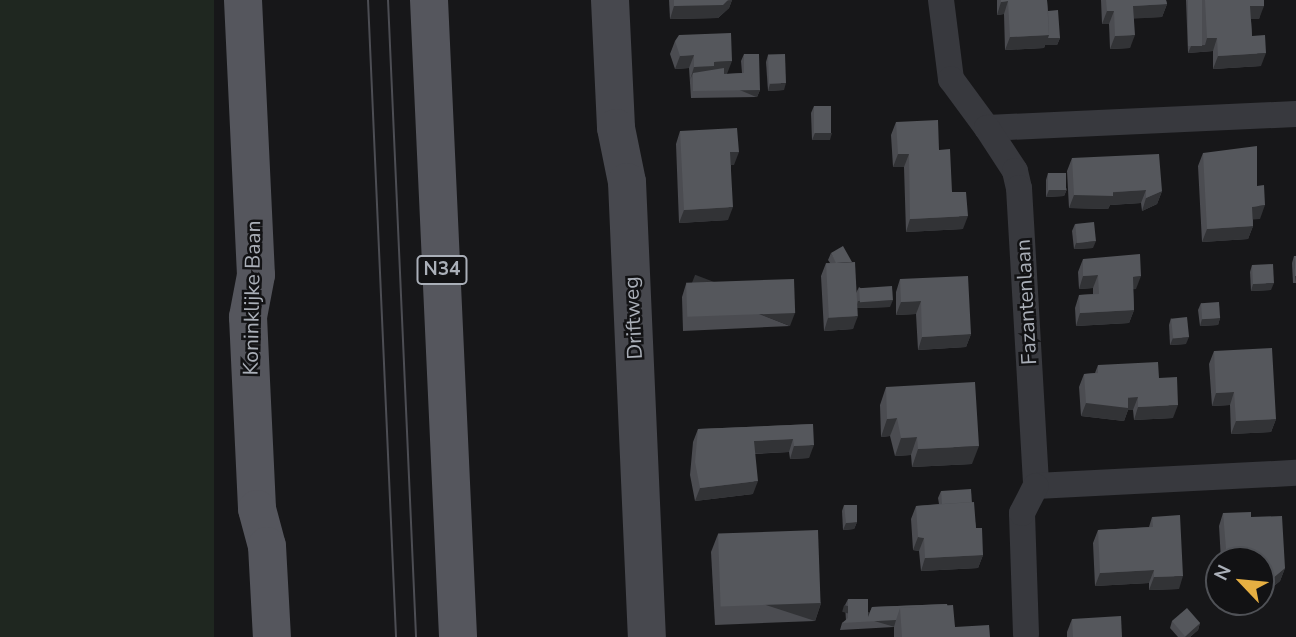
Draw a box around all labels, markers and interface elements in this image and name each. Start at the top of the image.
street label: Koninklijke Baan [238,220,266,376]
street label: Fazantenlaan [1010,239,1042,365]
road number: N34 [416,254,468,286]
street label: Driftweg [618,276,648,360]
north arrow [1205,546,1275,616]
text: N [1208,561,1238,585]

